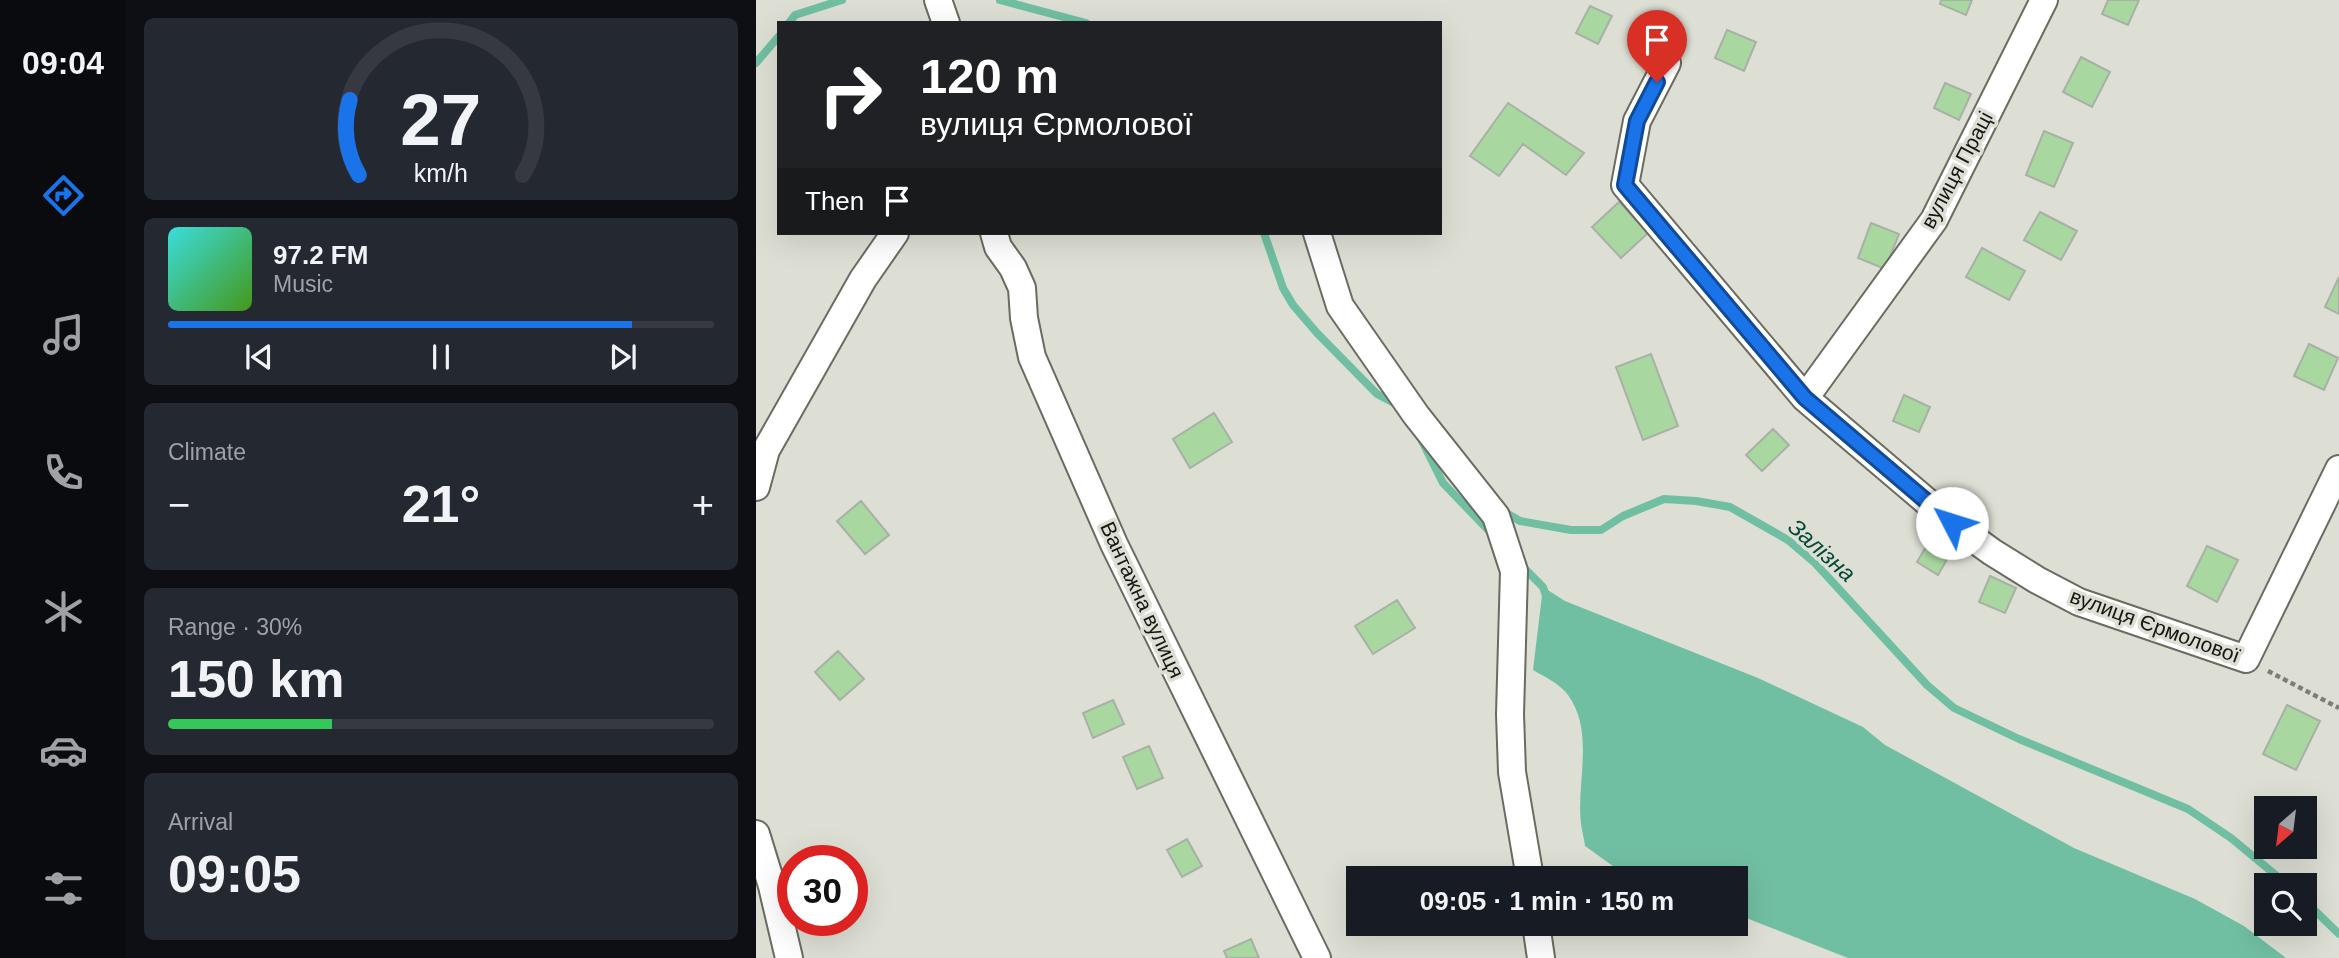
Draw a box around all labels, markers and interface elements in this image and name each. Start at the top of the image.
pin [1627,10,1687,82]
icon: arrive [1638,21,1676,59]
text: 09:04 [22,45,104,81]
icon: right [805,49,896,140]
text: 120 m [920,49,1059,103]
text: 27 [401,79,481,160]
text: вулиця Єрмолової [920,106,1193,142]
street label: вулиця Праці [1916,107,1997,232]
text: km/h [414,159,468,187]
icon: directions [39,171,88,220]
icon: arrive [878,182,916,220]
text: Then [805,186,864,216]
text: 97.2 FM [273,240,368,270]
text: Music [273,271,333,297]
icon: music [39,310,88,359]
icon: previous [240,338,278,376]
icon: pause [422,338,460,376]
icon: next [604,338,642,376]
text: Climate [168,439,246,465]
icon: phone [39,448,88,497]
text: 21° [402,475,480,533]
text: − [168,484,190,526]
text: + [692,484,714,526]
position arrow [1915,486,1989,560]
water label: Залізна [1783,513,1861,587]
street label: Вантажна вулиця [1096,518,1189,682]
street label: вулиця Єрмолової [2067,584,2243,667]
icon: climate [39,587,88,636]
text: Range · 30% [168,614,302,640]
text: 150 km [168,650,344,708]
icon: car [39,726,88,775]
north arrow [2254,796,2317,859]
map controls [2254,796,2317,936]
text: Arrival [168,809,233,835]
text: 09:05 [168,845,301,903]
speed limit sign: 30 [777,845,868,936]
icon: filters [39,864,88,913]
button: search [2254,873,2317,936]
text: 09:05 · 1 min · 150 m [1420,886,1674,916]

